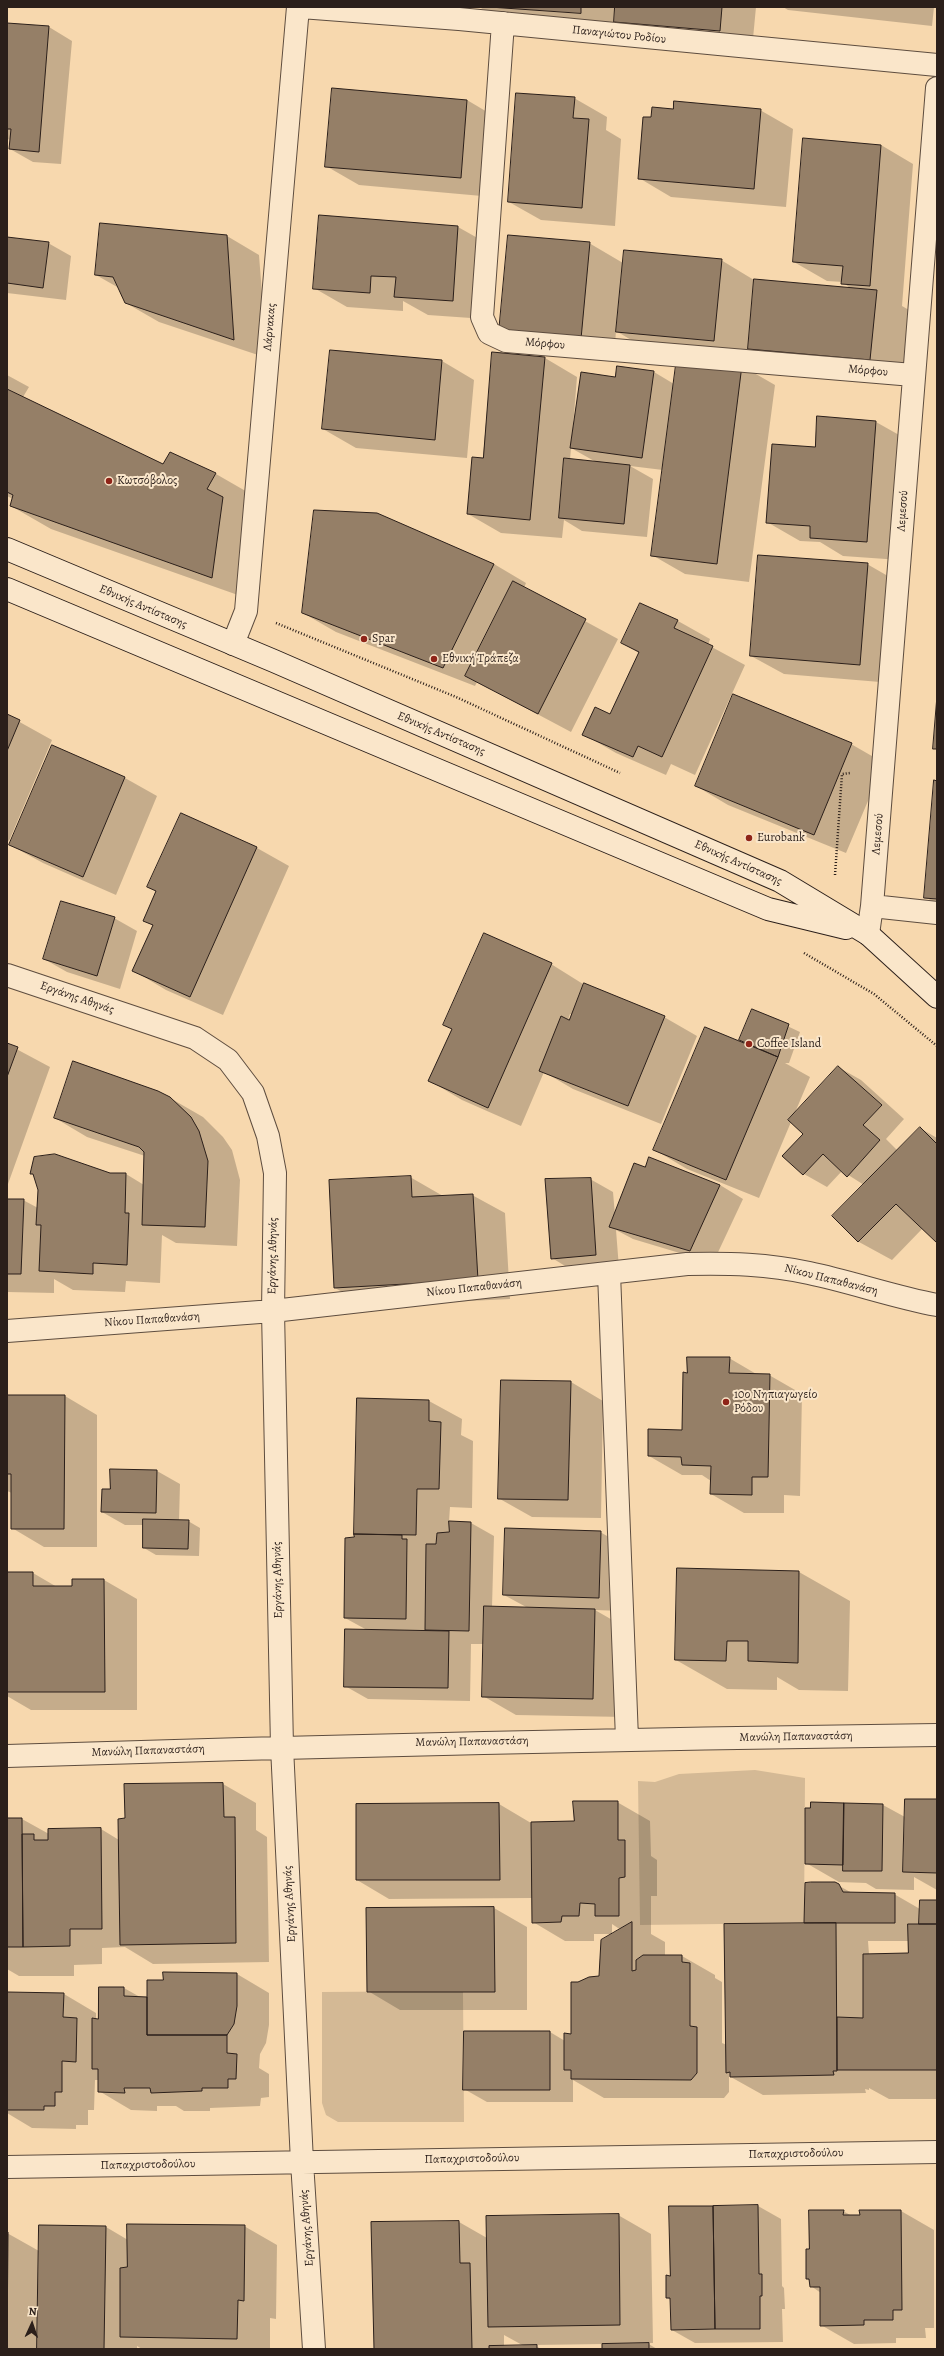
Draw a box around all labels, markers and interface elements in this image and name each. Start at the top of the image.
street label: Παναγιώτου Ροδίου [571,23,667,47]
street label: Λάρνακας [261,302,279,352]
street label: Μόρφου [524,335,566,353]
street label: Μόρφου [847,362,889,380]
place label: Κωτσόβολος [117,474,177,488]
marker: Κωτσόβολος [104,476,114,486]
street label: Λεμεσού [894,490,912,532]
street label: Εθνικής Αντίστασης [97,582,189,632]
place label: Spar [372,632,395,646]
marker: Spar [359,634,369,644]
place label: Εθνική Τράπεζα [442,652,519,666]
marker: Εθνική Τράπεζα [429,654,439,664]
street label: Εθνικής Αντίστασης [395,709,487,759]
street label: Λεμεσού [869,813,887,855]
place label: Eurobank [757,831,805,845]
marker: Eurobank [744,833,754,843]
street label: Εθνικής Αντίστασης [692,837,784,889]
street label: Εργάνης Αθηνάς [38,979,116,1017]
place label: Coffee Island [757,1037,821,1051]
marker: Coffee Island [744,1039,754,1049]
street label: Εργάνης Αθηνάς [265,1217,281,1295]
street label: Νίκου Παπαθανάση [783,1261,879,1299]
street label: Νίκου Παπαθανάση [425,1276,523,1300]
street label: Νίκου Παπαθανάση [104,1309,200,1331]
place label: 10ο Νηπιαγωγείο Ρόδου [734,1388,817,1416]
marker: 10ο Νηπιαγωγείο Ρόδου [721,1397,731,1407]
street label: Εργάνης Αθηνάς [270,1541,286,1619]
street label: Μανώλη Παπαναστάση [739,1729,853,1745]
street label: Μανώλη Παπαναστάση [415,1734,529,1750]
street label: Μανώλη Παπαναστάση [91,1742,205,1760]
street label: Εργάνης Αθηνάς [281,1865,299,1943]
street label: Παπαχριστοδούλου [748,2146,844,2162]
street label: Παπαχριστοδούλου [424,2151,520,2167]
street label: Παπαχριστοδούλου [100,2157,196,2173]
street label: Εργάνης Αθηνάς [297,2189,317,2267]
north arrow [12,2304,52,2344]
text: N [28,2304,37,2319]

